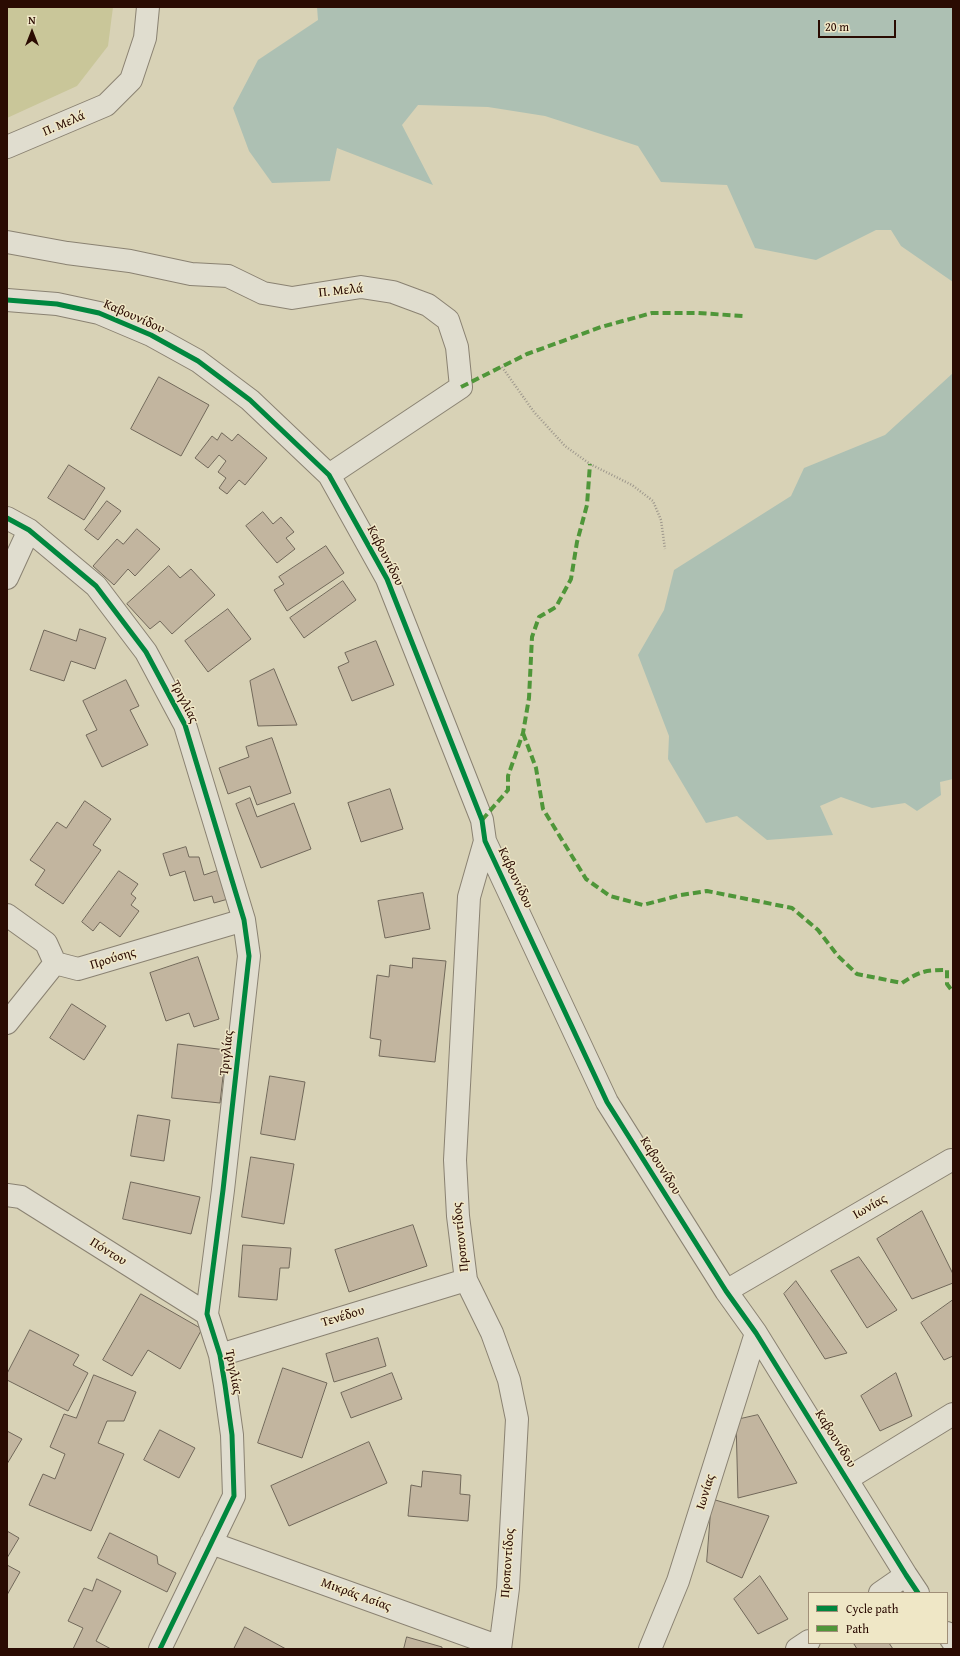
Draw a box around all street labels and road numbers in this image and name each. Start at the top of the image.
street label: Π. Μελά [40,108,88,140]
street label: Π. Μελά [318,281,364,301]
street label: Καβουνίδου [101,297,167,337]
street label: Καβουνίδου [363,523,407,589]
street label: Τριγλίας [167,678,201,726]
street label: Καβουνίδου [494,845,536,911]
street label: Προύσης [88,945,138,973]
street label: Τριγλίας [217,1029,237,1077]
street label: Καβουνίδου [636,1134,684,1198]
street label: Ιωνίας [850,1191,890,1223]
street label: Προποντίδος [450,1201,472,1273]
street label: Πόντου [87,1235,129,1269]
street label: Τενέδου [320,1303,366,1331]
street label: Τριγλίας [221,1348,245,1396]
street label: Καβουνίδου [811,1407,859,1471]
street label: Ιωνίας [693,1472,719,1512]
street label: Προποντίδος [498,1528,518,1598]
street label: Μικράς Ασίας [319,1575,393,1615]

